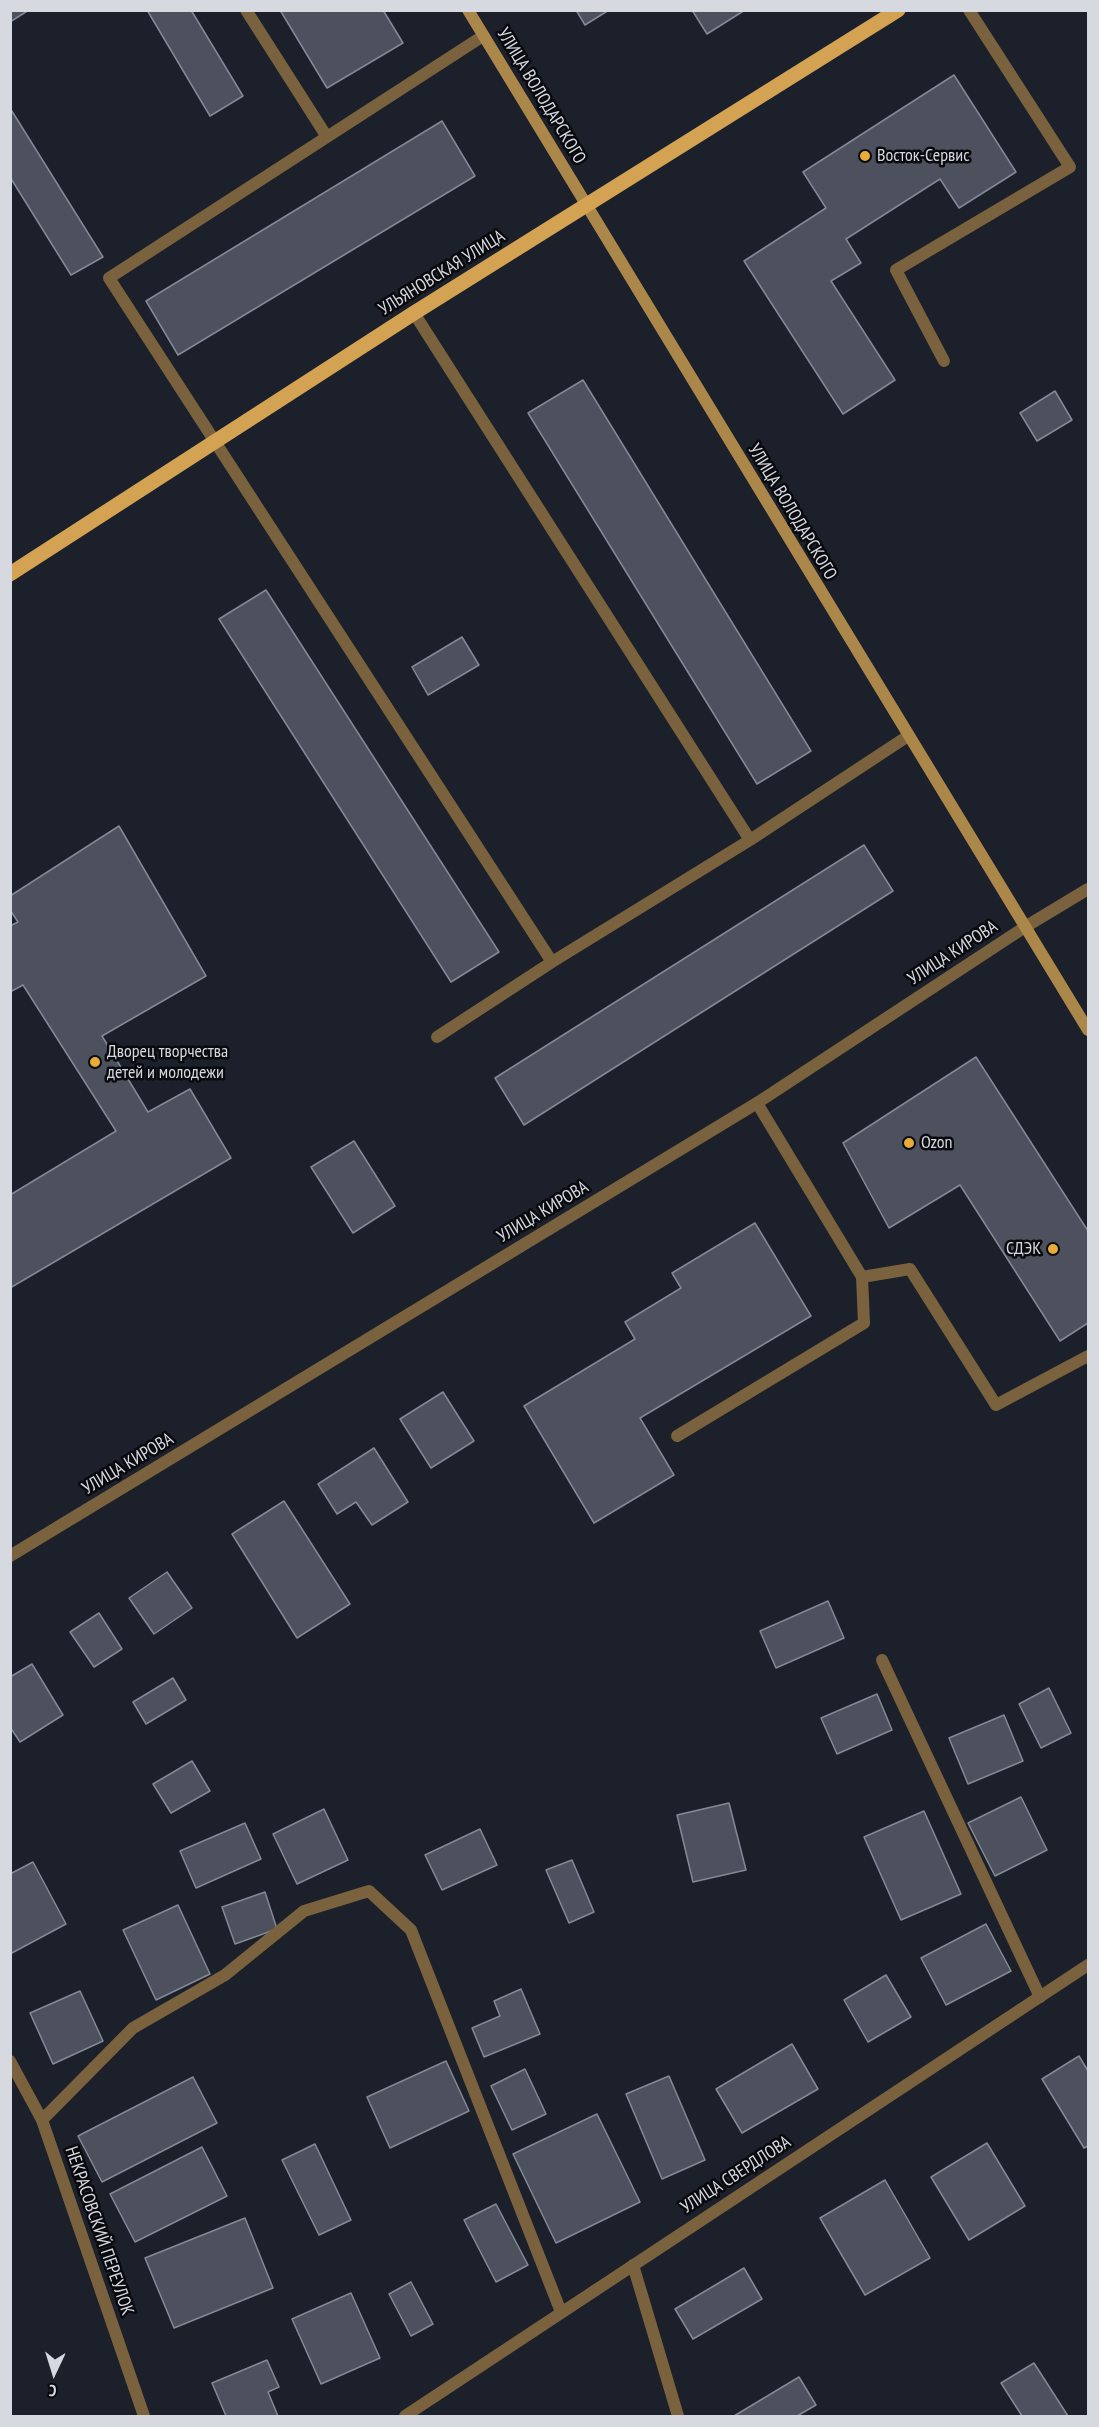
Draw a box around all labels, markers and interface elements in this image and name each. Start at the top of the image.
street label: УЛИЦА ВОЛОДАРСКОГО [492,24,590,168]
place label: Восток-Сервис [877,145,970,167]
marker: Восток-Сервис [858,149,872,163]
street label: УЛЬЯНОВСКАЯ УЛИЦА [375,226,509,320]
street label: УЛИЦА ВОЛОДАРСКОГО [743,440,841,584]
street label: УЛИЦА КИРОВА [904,916,1002,990]
place label: Дворец творчества детей и молодежи [107,1041,228,1084]
marker: Дворец творчества детей и молодежи [88,1055,102,1069]
place label: Ozon [921,1132,953,1154]
marker: Ozon [902,1136,916,1150]
street label: УЛИЦА КИРОВА [494,1176,592,1248]
place label: СДЭК [1006,1238,1041,1260]
marker: СДЭК [1046,1242,1060,1256]
street label: УЛИЦА КИРОВА [79,1428,177,1500]
street label: УЛИЦА СВЕРДЛОВА [677,2131,795,2219]
street label: НЕКРАСОВСКИЙ ПЕРЕУЛОК [60,2144,138,2318]
north arrow [24,2343,84,2403]
text: С [48,2381,57,2401]

